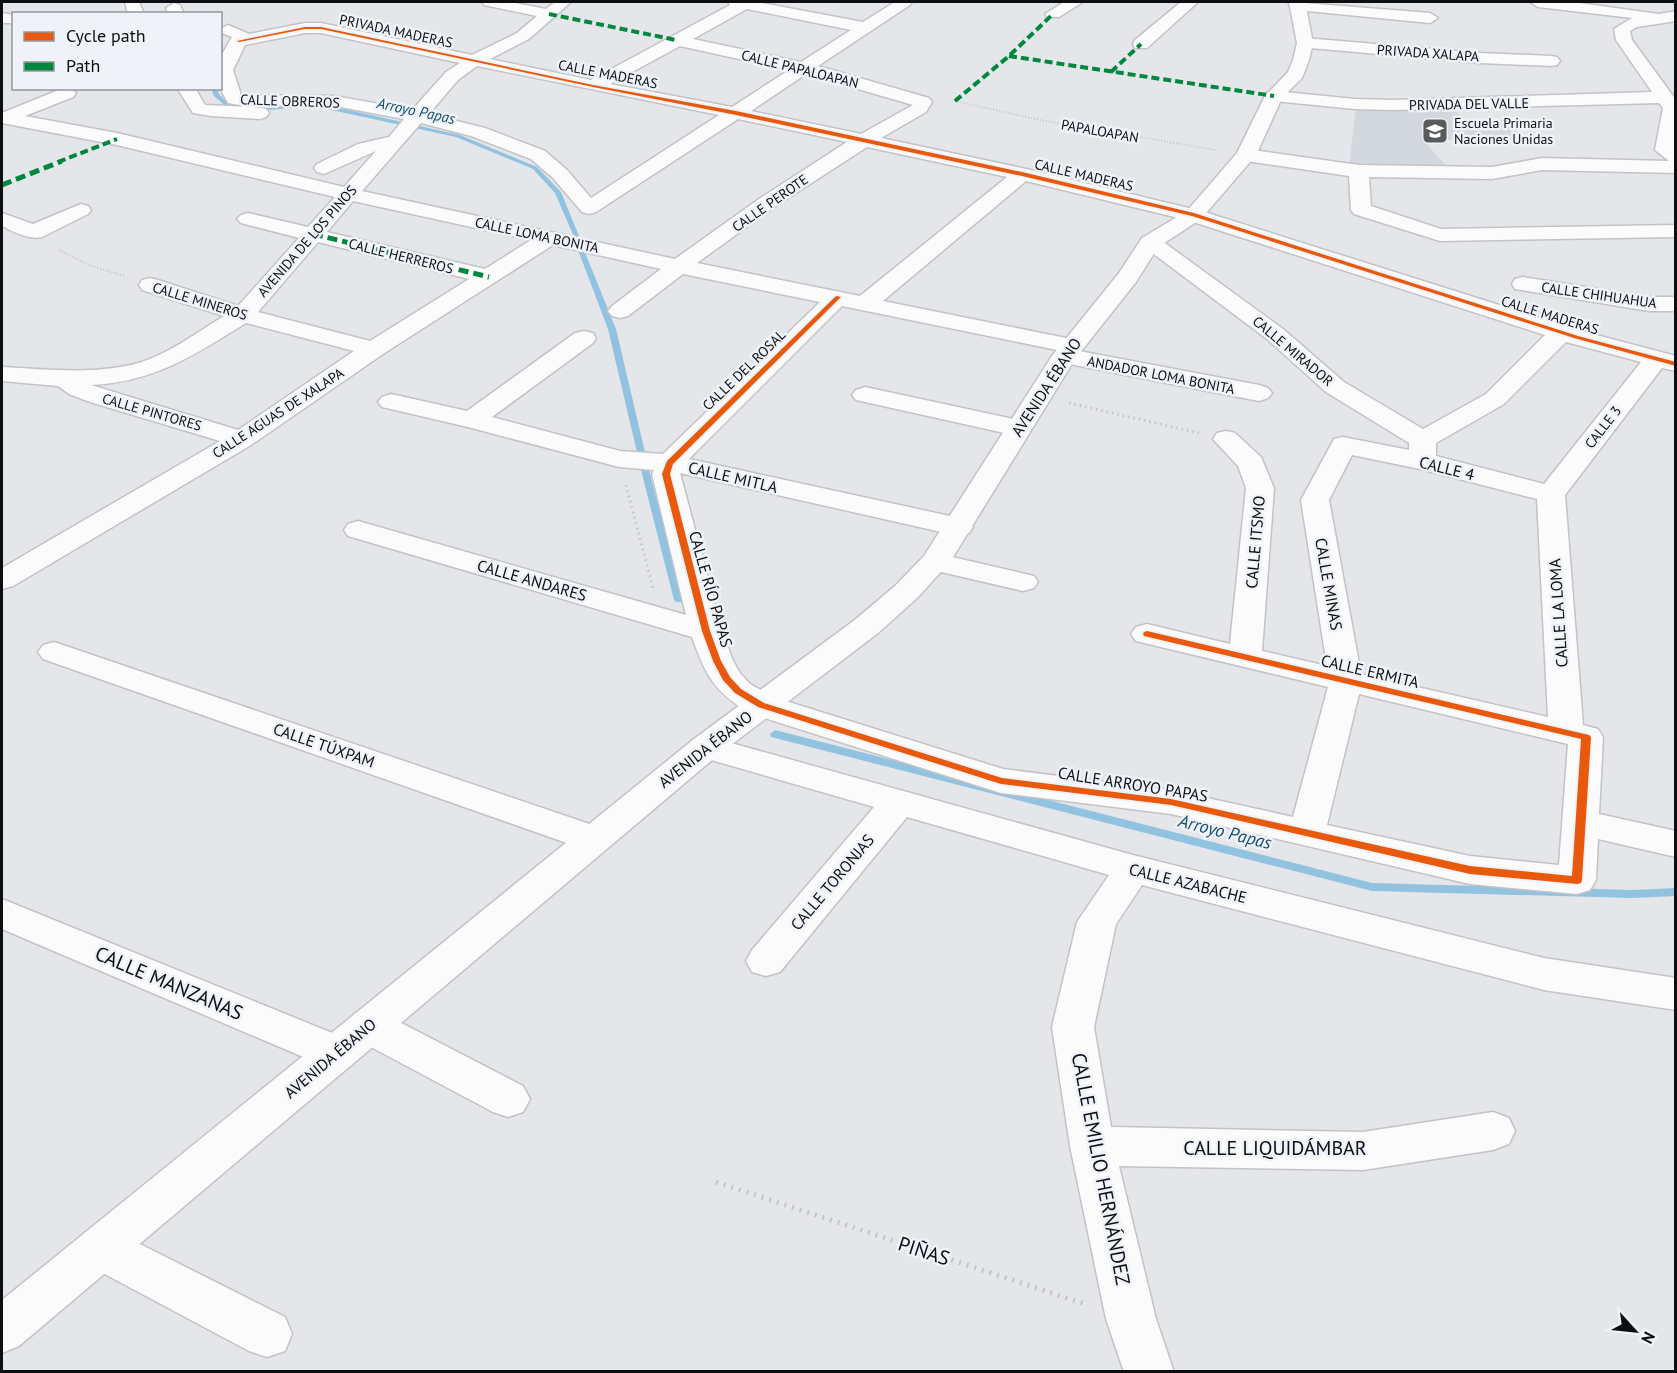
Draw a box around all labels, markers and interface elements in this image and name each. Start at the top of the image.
street label: PRIVADA MADERAS [338,10,454,52]
legend [12,12,222,90]
text: Cycle path [66,24,146,47]
street label: PRIVADA XALAPA [1376,40,1481,66]
street label: CALLE PAPALOAPAN [740,46,860,92]
text: Path [66,54,100,77]
street label: CALLE MADERAS [557,56,659,92]
street label: CALLE OBREROS [240,90,340,112]
water label: Arroyo Papas [374,93,457,128]
street label: PRIVADA DEL VALLE [1409,94,1529,114]
place label: Escuela Primaria Naciones Unidas [1454,114,1553,148]
street label: PAPALOAPAN [1060,115,1140,147]
school or university icon: Escuela Primaria Naciones Unidas [1420,116,1450,146]
street label: CALLE MADERAS [1033,155,1135,195]
street label: CALLE PEROTE [728,170,812,236]
street label: AVENIDA DE LOS PINOS [253,181,361,301]
street label: CALLE LOMA BONITA [473,213,601,257]
street label: CALLE HERREROS [347,234,455,278]
street label: CALLE MINEROS [150,278,250,324]
street label: CALLE CHIHUAHUA [1540,278,1659,312]
street label: CALLE MADERAS [1499,292,1601,338]
street label: CALLE MIRADOR [1249,312,1337,390]
street label: CALLE DEL ROSAL [699,326,789,414]
street label: AVENIDA ÉBANO [1007,334,1085,440]
street label: ANDADOR LOMA BONITA [1086,352,1237,398]
street label: CALLE AGUAS DE XALAPA [209,363,348,462]
street label: CALLE PINTORES [100,389,204,435]
street label: CALLE 3 [1581,402,1625,452]
street label: CALLE 4 [1417,452,1477,485]
street label: CALLE MITLA [686,457,780,497]
street label: CALLE ITSMO [1241,495,1269,589]
street label: CALLE RÍO PAPAS [685,529,737,649]
street label: CALLE MINAS [1311,536,1347,632]
street label: CALLE ANDARES [475,555,589,605]
street label: CALLE LA LOMA [1544,557,1572,668]
street label: CALLE ERMITA [1319,650,1422,692]
street label: AVENIDA ÉBANO [654,706,756,792]
street label: CALLE TÚXPAM [271,718,377,772]
street label: CALLE ARROYO PAPAS [1057,762,1209,806]
water label: Arroyo Papas [1175,809,1275,854]
street label: CALLE TORONJAS [786,830,878,934]
street label: CALLE AZABACHE [1127,859,1249,907]
street label: CALLE MANZANAS [91,940,247,1026]
street label: AVENIDA ÉBANO [280,1014,380,1102]
street label: CALLE EMILIO HERNÁNDEZ [1066,1051,1136,1288]
street label: CALLE LIQUIDÁMBAR [1183,1135,1367,1161]
street label: PIÑAS [895,1230,953,1272]
north arrow [1605,1301,1665,1361]
text: N [1637,1329,1660,1347]

